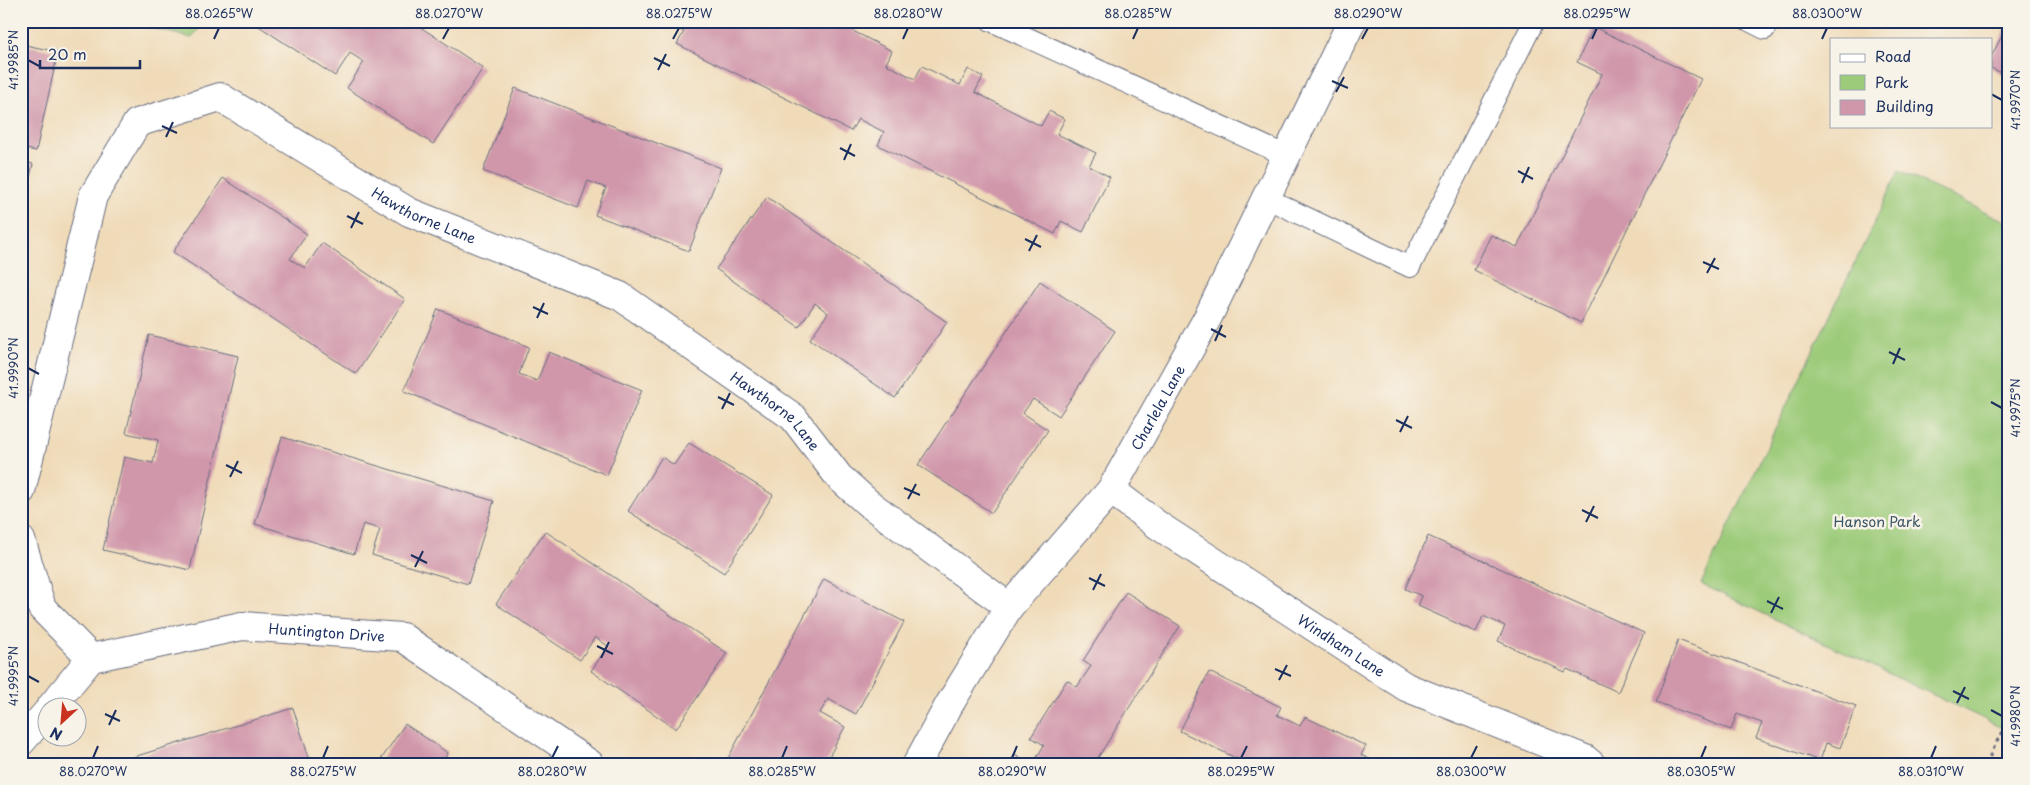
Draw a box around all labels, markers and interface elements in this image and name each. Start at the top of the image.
text: 88.0265°W [185,4,254,22]
text: 88.0270°W [415,4,484,22]
text: 88.0275°W [646,4,713,22]
text: 88.0280°W [873,4,943,22]
text: 88.0285°W [1104,4,1172,22]
text: 88.0290°W [1334,4,1403,22]
text: 88.0295°W [1563,4,1631,22]
text: 88.0300°W [1792,4,1863,22]
text: 41.9985°N [4,30,22,90]
scale bar [40,38,140,70]
legend [1830,38,1992,128]
text: 20 m [48,42,87,65]
text: Road [1875,44,1911,67]
text: Park [1875,70,1909,93]
text: 41.9970°N [2006,70,2024,130]
text: Building [1875,94,1934,117]
street label: Hawthorne Lane [368,181,480,248]
text: 41.9990°N [4,337,22,399]
street label: Charlela Lane [1125,361,1190,454]
street label: Hawthorne Lane [726,366,825,455]
text: 41.9975°N [2006,378,2024,438]
park label: Hanson Park [1833,511,1921,532]
street label: Windham Lane [1294,609,1390,681]
street label: Huntington Drive [268,617,386,646]
text: 41.9995°N [4,646,22,706]
text: 41.9980°N [2006,685,2024,747]
north arrow [38,698,88,748]
text: N [46,722,66,746]
text: 88.0270°W [59,762,128,780]
text: 88.0275°W [290,762,357,780]
text: 88.0280°W [517,762,587,780]
text: 88.0285°W [748,762,816,780]
text: 88.0290°W [978,762,1047,780]
text: 88.0295°W [1207,762,1275,780]
text: 88.0300°W [1436,762,1507,780]
text: 88.0305°W [1667,762,1736,780]
text: 88.0310°W [1898,762,1965,780]

